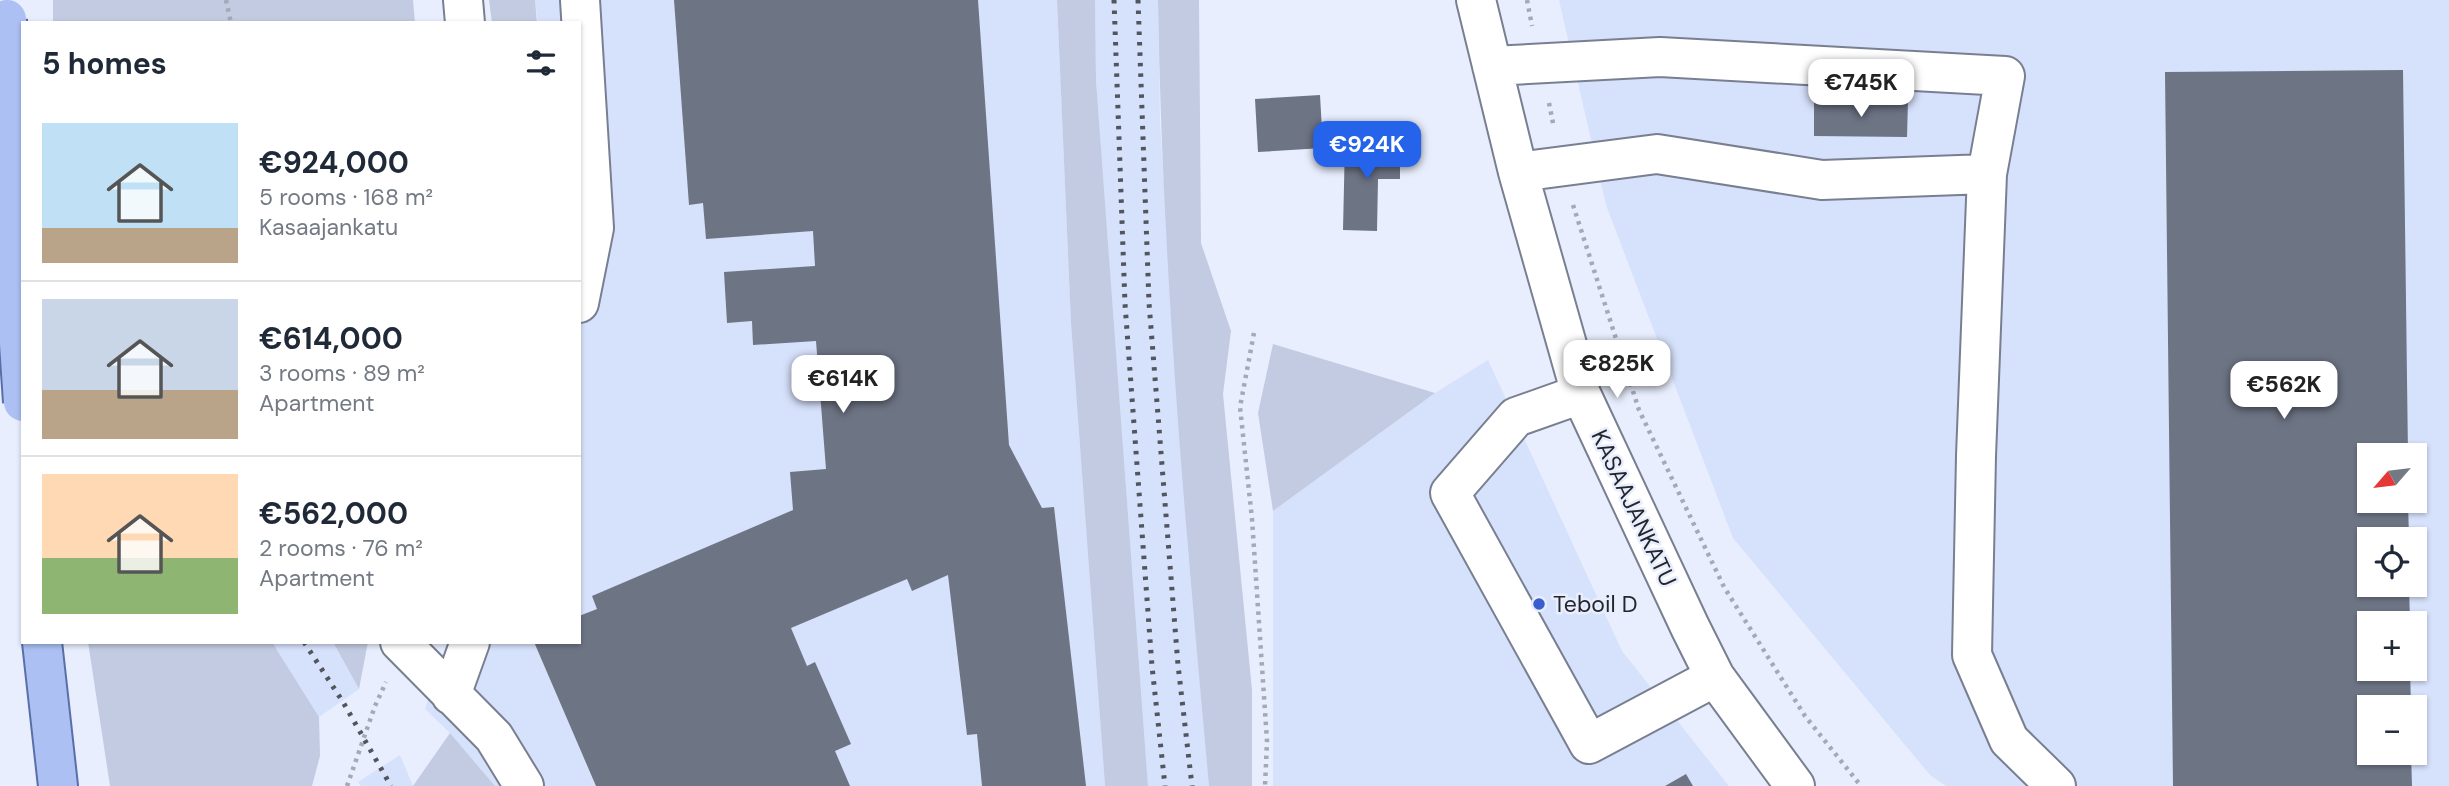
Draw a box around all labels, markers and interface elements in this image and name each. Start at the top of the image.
text: 5 homes [42,44,167,83]
icon: filters [522,44,560,82]
pin: €745K [1812,60,1910,119]
text: €745K [1824,67,1898,97]
pin: €924K [1318,122,1416,181]
text: €924K [1329,129,1405,159]
text: €924,000 [259,143,409,182]
icon: home [98,151,182,235]
text: 5 rooms · 168 m² [259,182,433,212]
text: Kasaajankatu [259,212,398,242]
text: €614,000 [259,319,403,358]
icon: home [98,327,182,411]
pin: €825K [1568,340,1666,400]
text: €825K [1579,348,1655,378]
pin: €614K [794,356,892,415]
text: 3 rooms · 89 m² [259,358,425,388]
pin: €562K [2235,362,2333,421]
text: €614K [807,363,879,393]
text: €562K [2246,369,2322,399]
text: Apartment [259,388,374,418]
street label: KASAAJANKATU [1585,425,1683,591]
north arrow [2357,443,2427,513]
map controls [2357,443,2427,765]
text: €562,000 [259,494,408,533]
icon: home [98,502,182,586]
button: locate [2357,527,2427,597]
text: 2 rooms · 76 m² [259,533,423,563]
text: Apartment [259,563,374,593]
place label: Teboil D [1553,589,1638,619]
marker: Teboil D [1531,596,1547,612]
button: + [2357,611,2427,681]
button: − [2357,695,2427,765]

